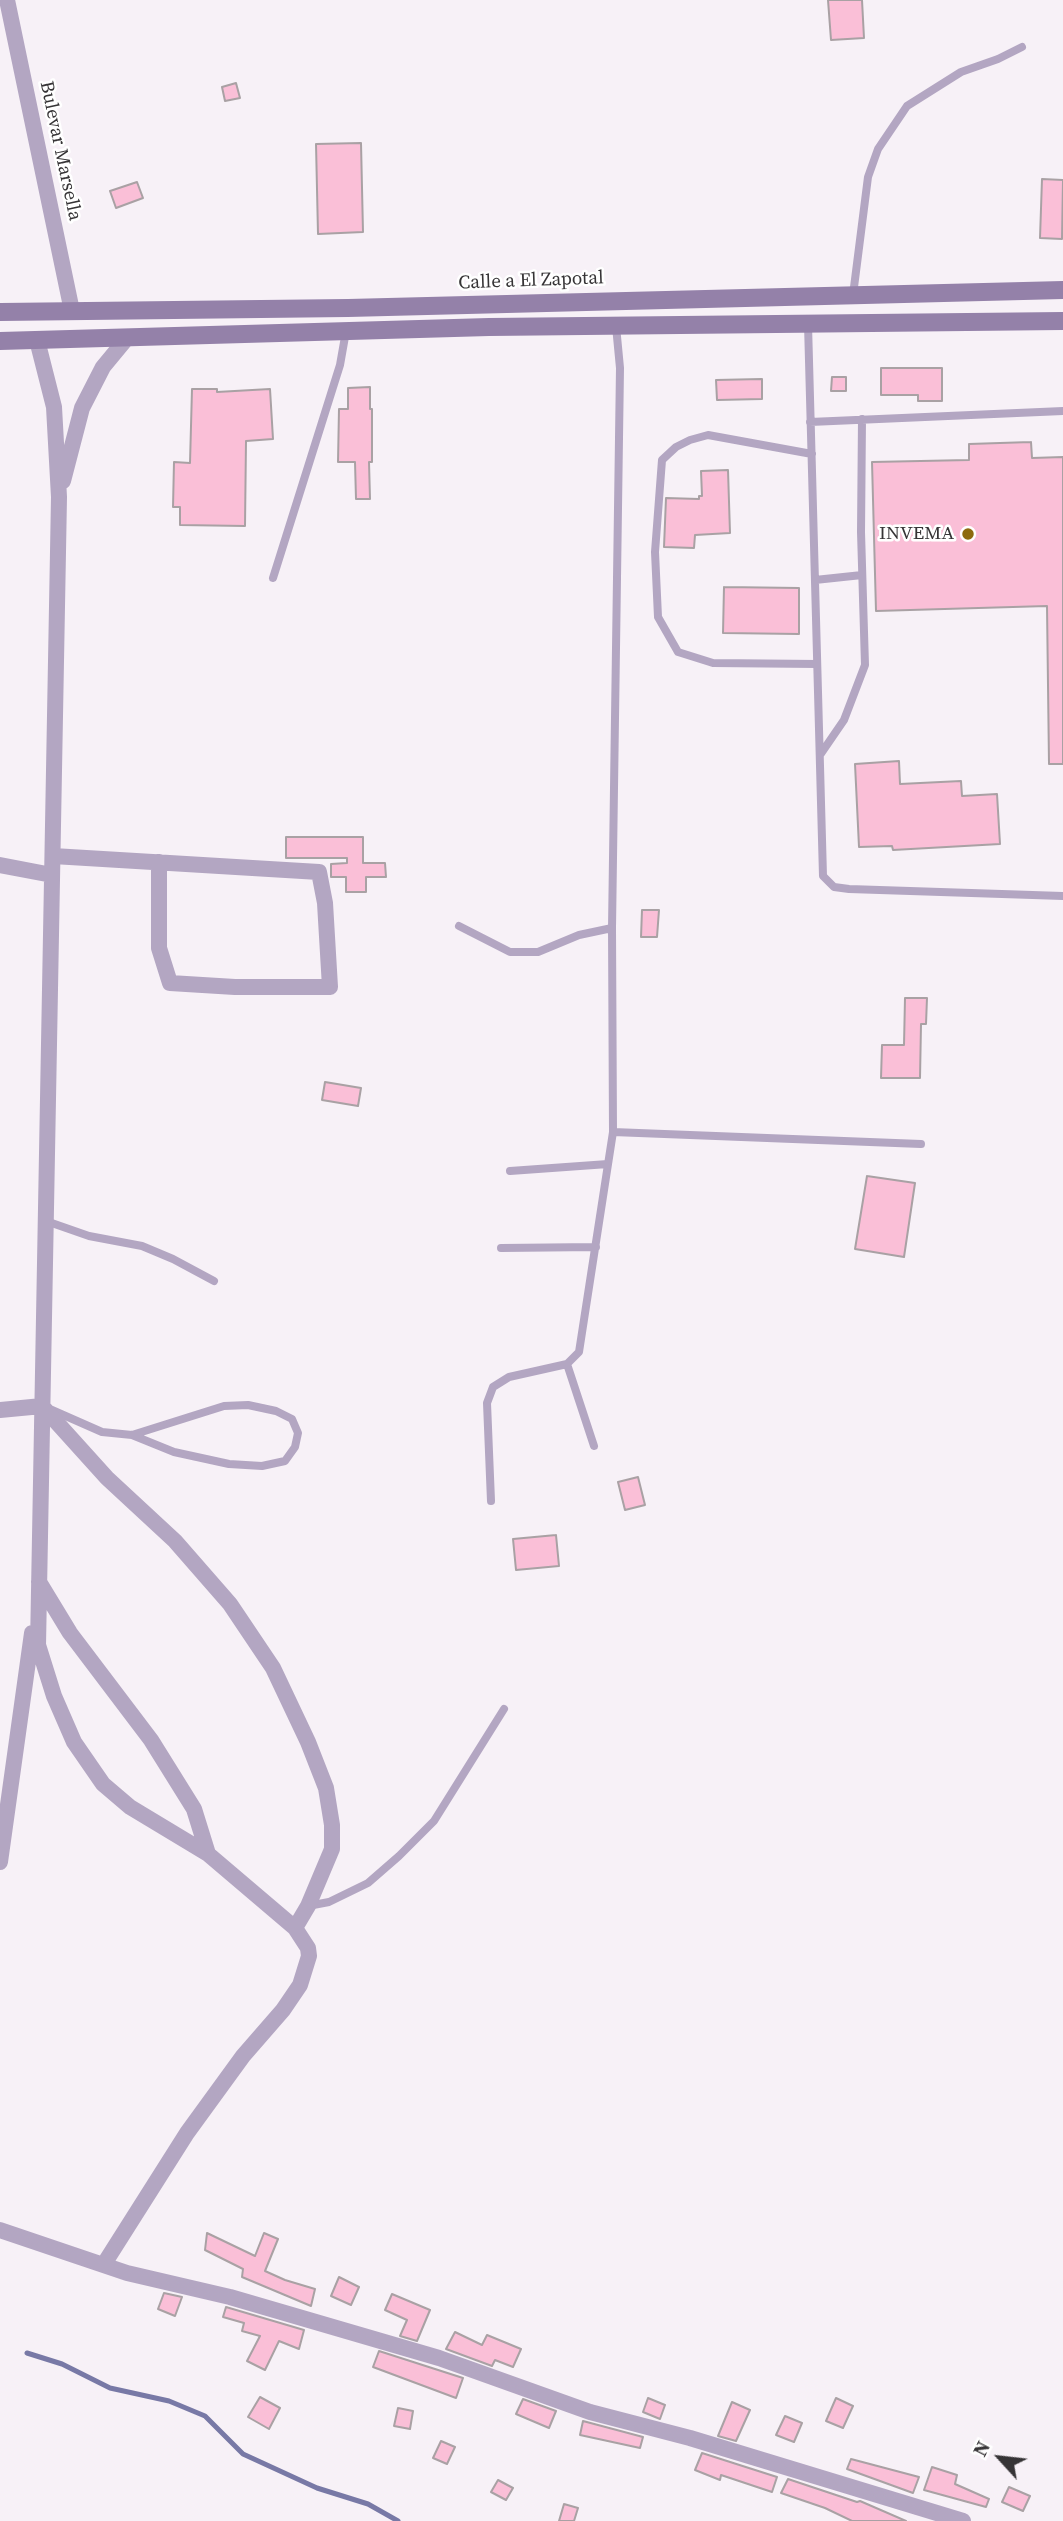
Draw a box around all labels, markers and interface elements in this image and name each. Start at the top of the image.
street label: Bulevar Marsella [34,79,86,223]
street label: Calle a El Zapotal [458,267,604,295]
place label: INVEMA [879,523,954,545]
marker: INVEMA [960,526,976,542]
north arrow [965,2423,1035,2493]
text: N [967,2436,996,2461]

